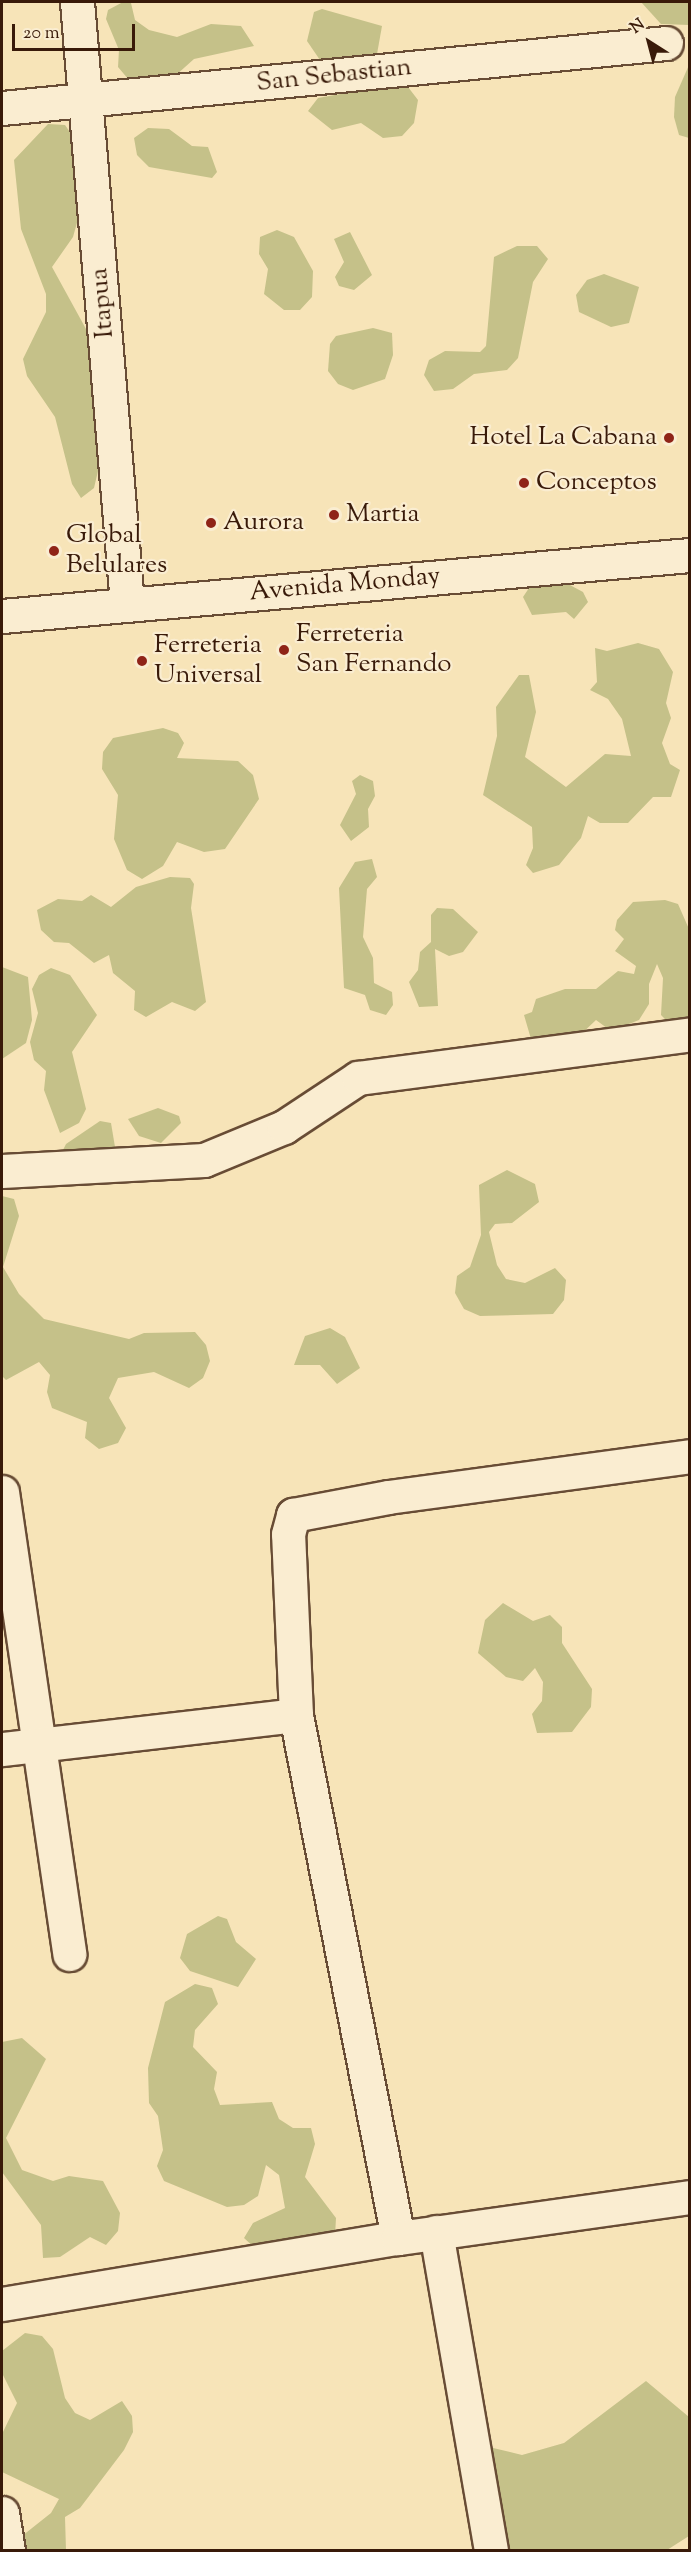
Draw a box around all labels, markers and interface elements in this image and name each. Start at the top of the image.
scale bar [15,12,138,50]
north arrow [619,12,679,72]
text: N [626,14,650,40]
text: 20 m [23,21,60,47]
street label: San Sebastian [255,52,413,100]
street label: Itapua [84,267,122,339]
place label: Hotel La Cabana [470,422,657,454]
marker: Hotel La Cabana [662,431,676,445]
place label: Conceptos [536,467,657,499]
marker: Conceptos [517,476,531,490]
place label: Martia [346,499,420,531]
place label: Aurora [223,507,304,539]
marker: Martia [327,508,341,522]
marker: Aurora [204,516,218,530]
place label: Global Belulares [66,520,167,582]
marker: Global Belulares [47,544,61,558]
street label: Avenida Monday [248,561,442,609]
place label: Ferreteria San Fernando [296,619,451,680]
place label: Ferreteria Universal [154,630,262,692]
marker: Ferreteria San Fernando [277,643,291,657]
marker: Ferreteria Universal [135,654,149,668]

